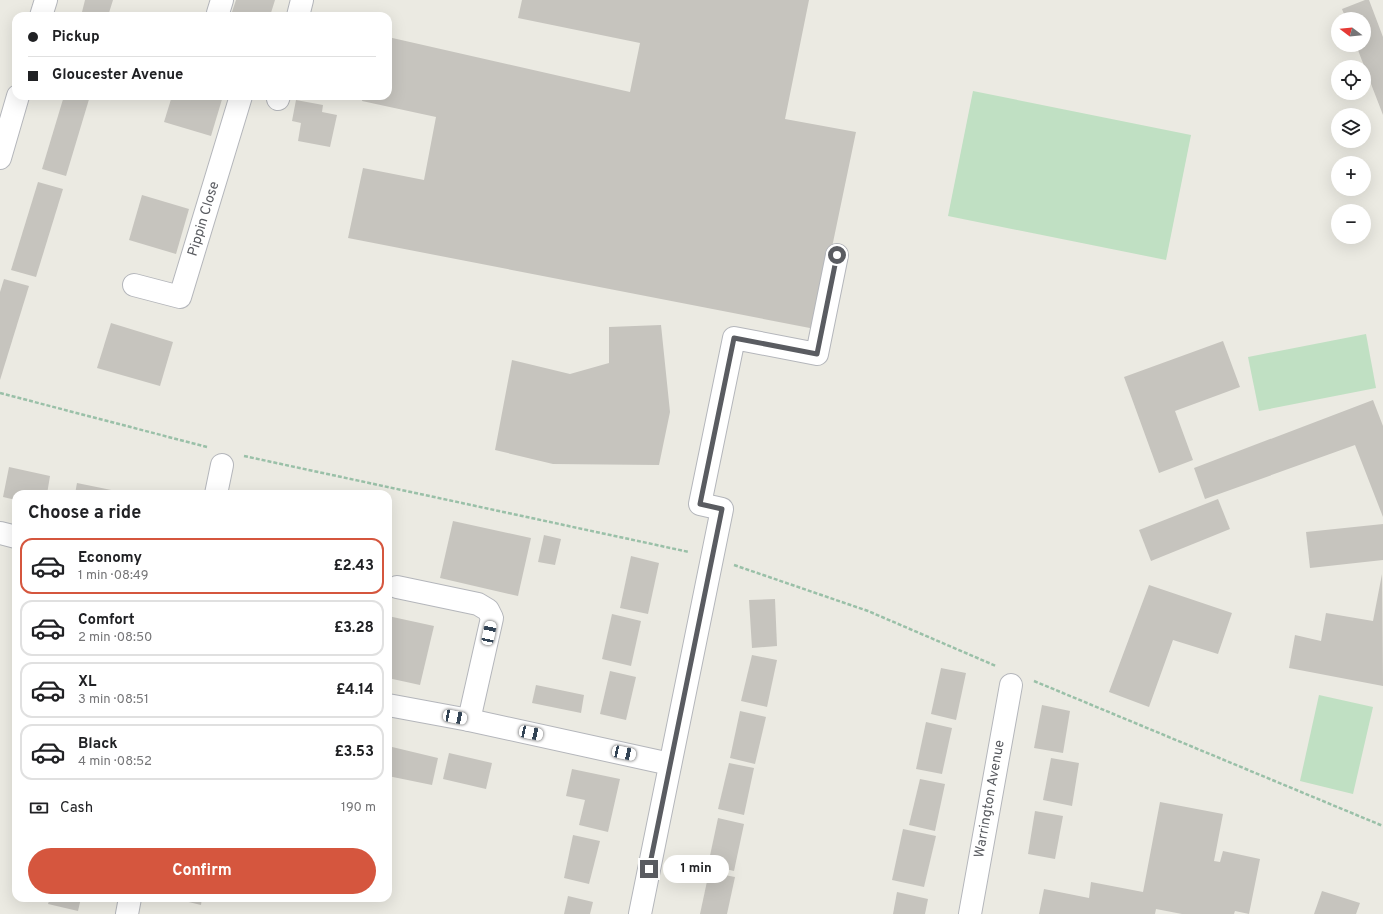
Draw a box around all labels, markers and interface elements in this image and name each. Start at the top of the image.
north arrow [1331,12,1371,52]
map controls [1331,12,1371,244]
text: Pickup [52,28,100,47]
button: locate [1331,60,1371,100]
text: Gloucester Avenue [52,66,183,85]
button: layers [1331,108,1371,148]
button: + [1331,156,1371,196]
street label: Pippin Close [185,180,223,258]
button: − [1331,204,1371,244]
route start [828,246,846,264]
text: Choose a ride [28,502,141,525]
icon: car [30,548,66,584]
text: Economy [78,549,142,568]
text: £2.43 [334,557,374,576]
text: 1 min · 08:49 [78,568,149,584]
icon: car [30,610,66,646]
text: Comfort [78,611,135,630]
text: £3.28 [334,619,374,638]
car [481,620,497,646]
text: 2 min · 08:50 [78,630,152,646]
icon: car [30,672,66,708]
text: XL [78,673,96,692]
text: £4.14 [336,681,374,700]
text: 3 min · 08:51 [78,692,149,708]
car [442,709,468,725]
car [518,725,544,741]
icon: car [30,734,66,770]
text: Black [78,735,118,754]
street label: Warrington Avenue [971,739,1009,859]
text: £3.53 [334,743,374,762]
car [611,745,637,761]
text: 4 min · 08:52 [78,754,152,770]
icon: cash [28,797,50,819]
text: Cash [60,799,93,818]
text: 190 m [341,800,376,816]
button: Confirm [28,848,376,894]
callout: 1 min [663,855,729,883]
route end [640,860,658,878]
text: 1 min [680,861,712,877]

